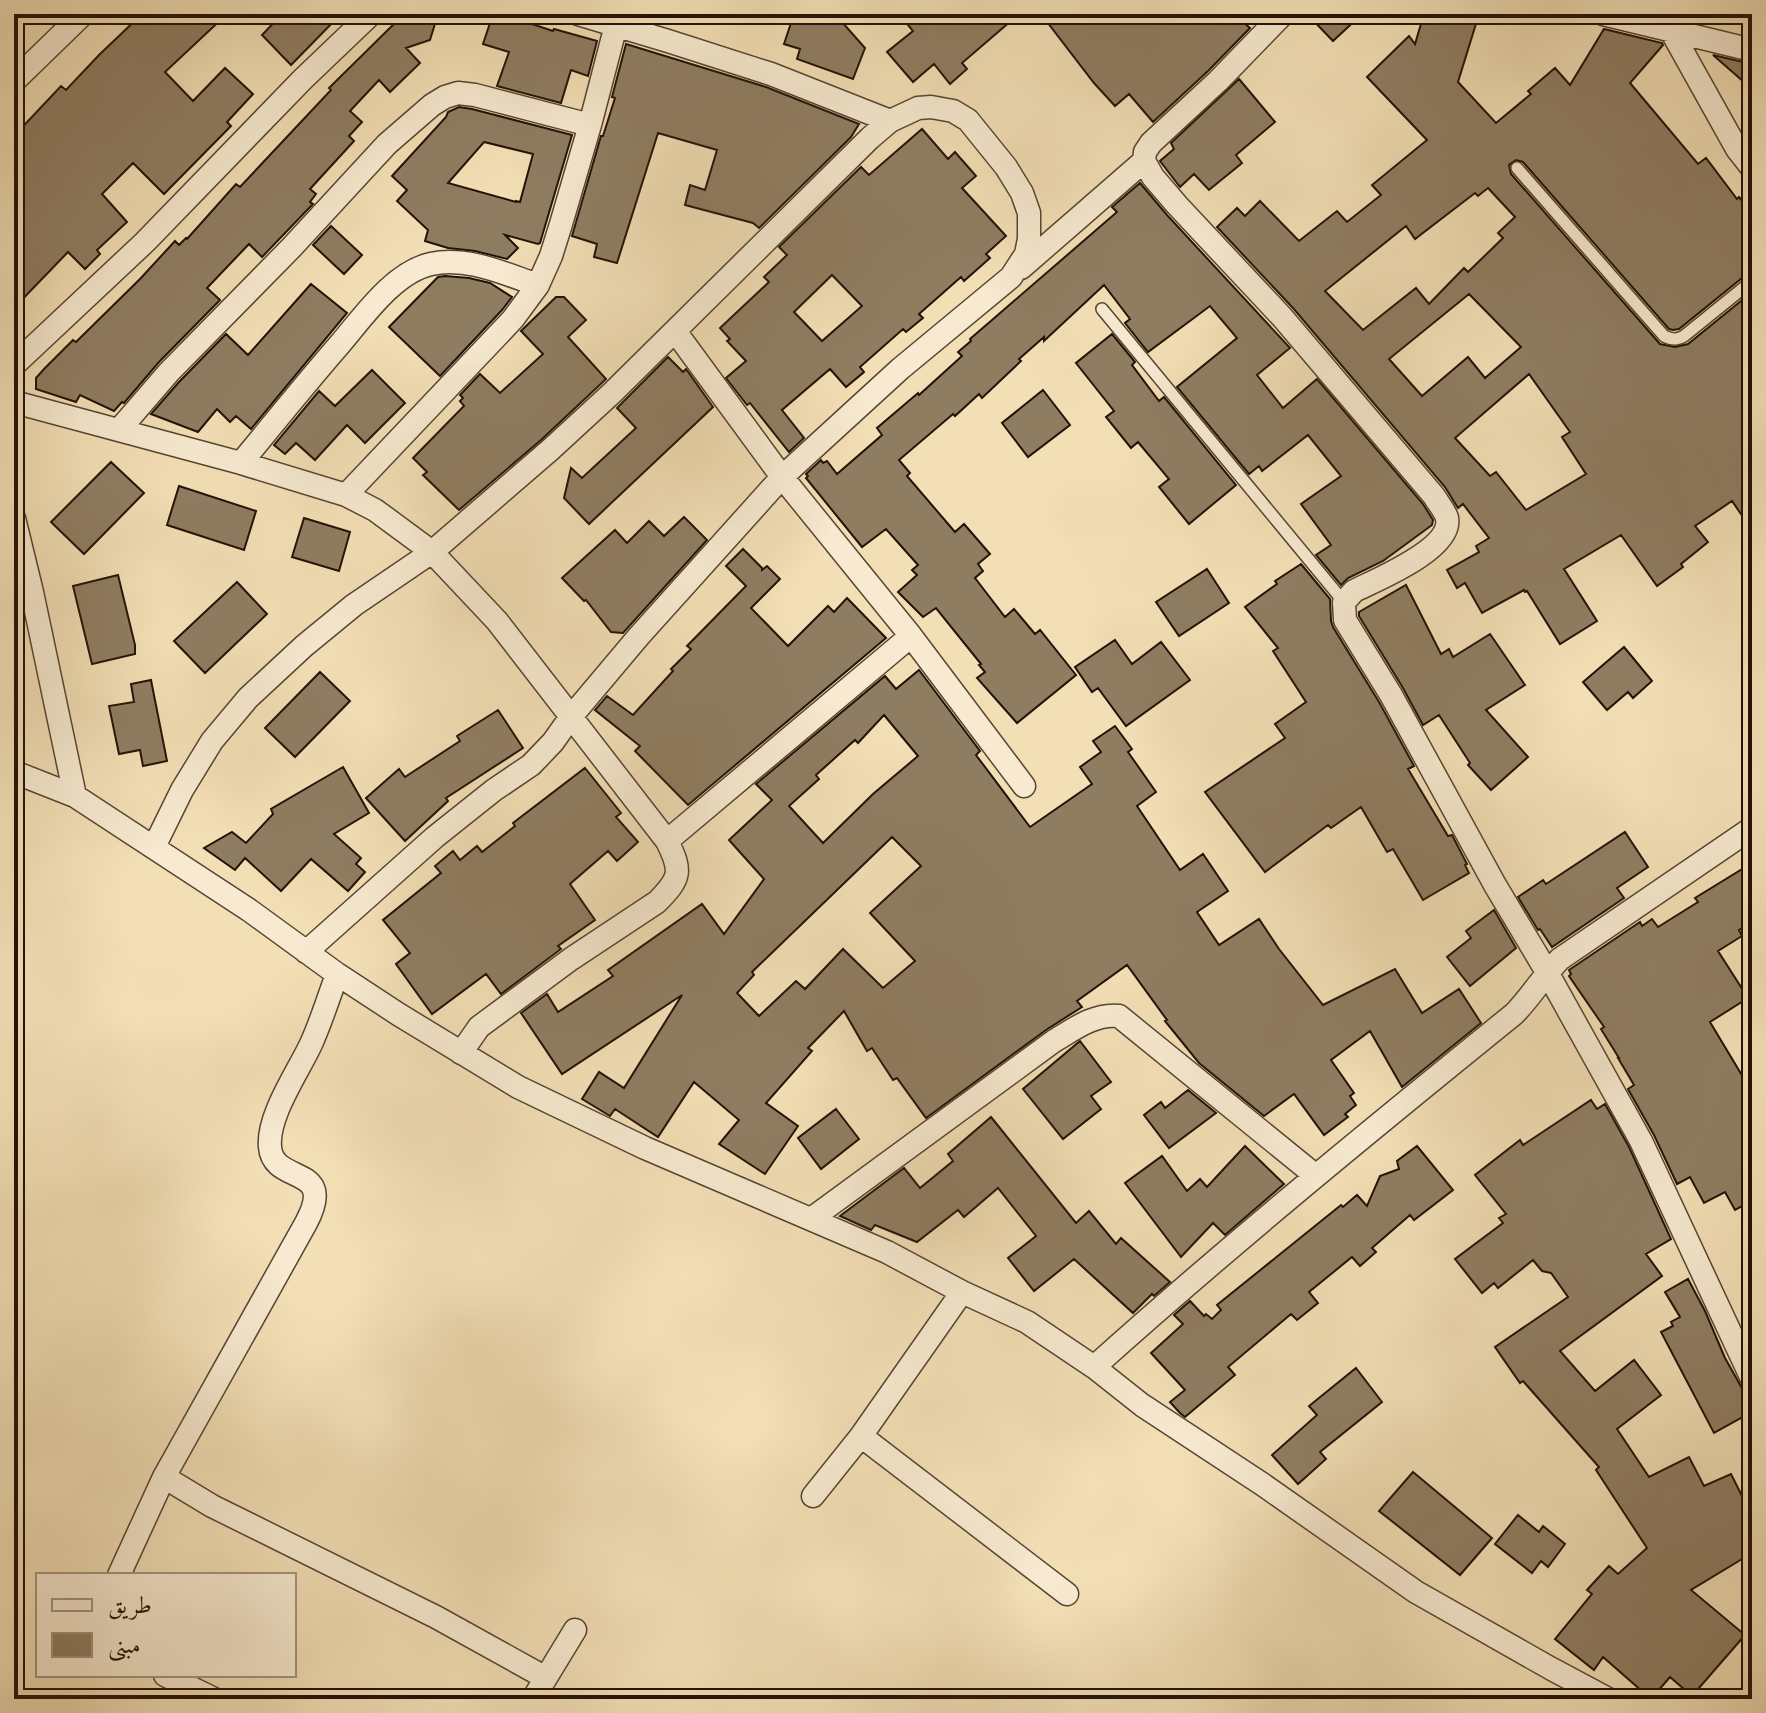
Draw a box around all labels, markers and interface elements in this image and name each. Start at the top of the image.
legend [36,1573,296,1677]
text: طريق [108,1591,152,1621]
text: مبنى [108,1631,141,1662]

